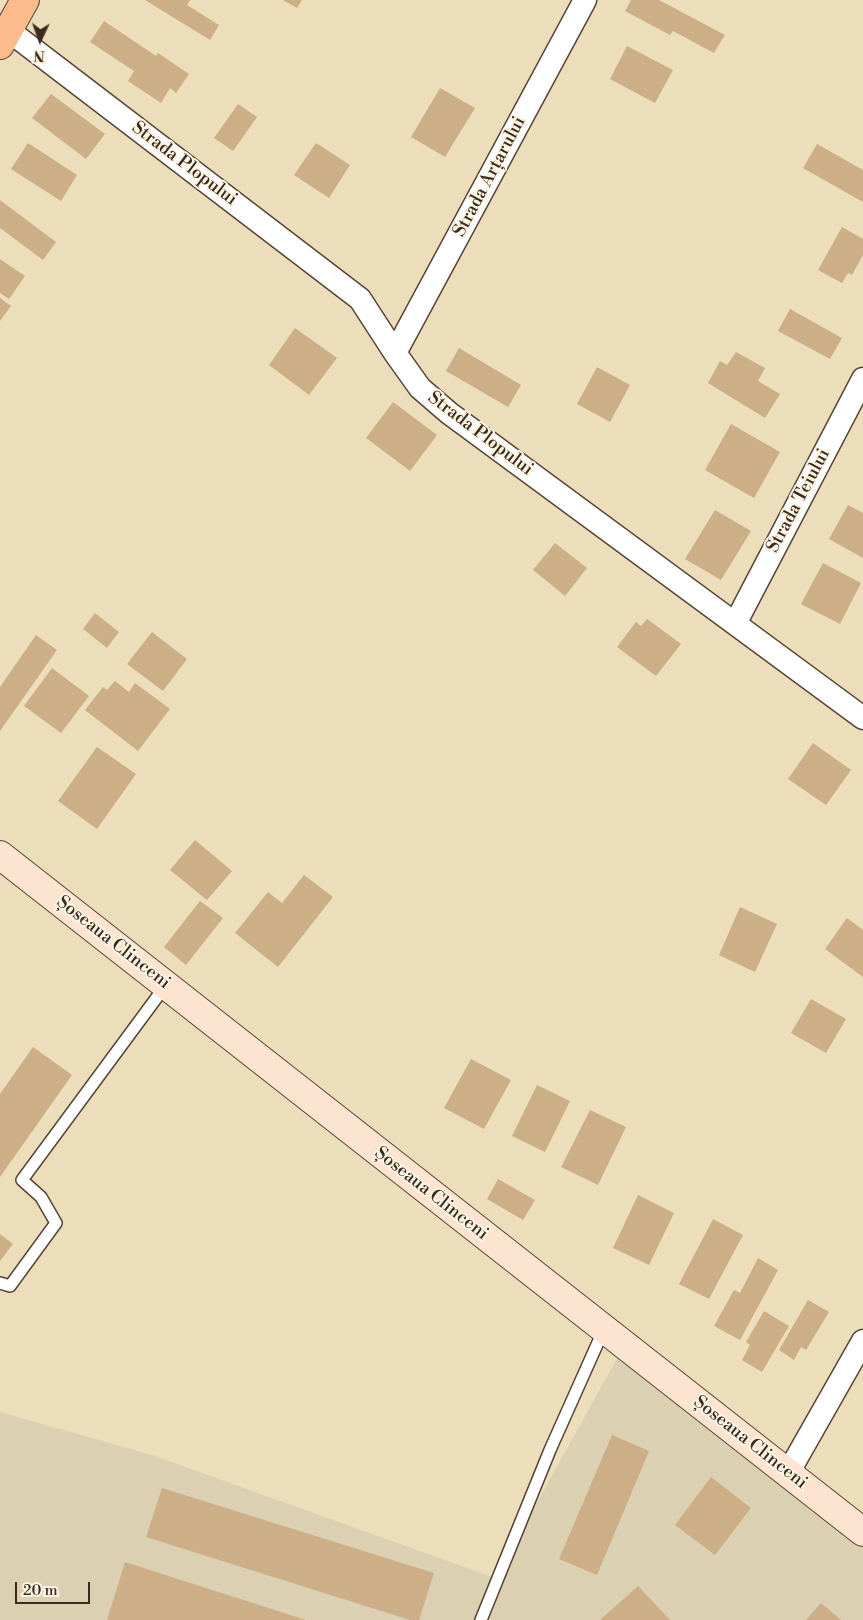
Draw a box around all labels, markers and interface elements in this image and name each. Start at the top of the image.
north arrow [15,15,65,65]
text: N [33,46,45,64]
street label: Strada Arțarului [449,113,531,241]
street label: Strada Plopului [127,117,241,211]
street label: Strada Plopului [423,387,537,481]
street label: Strada Teiului [763,445,835,557]
street label: Șoseaua Clinceni [52,892,174,994]
street label: Șoseaua Clinceni [370,1143,492,1245]
street label: Șoseaua Clinceni [689,1392,811,1494]
scale bar [18,1572,92,1604]
text: 20 m [23,1581,58,1600]

